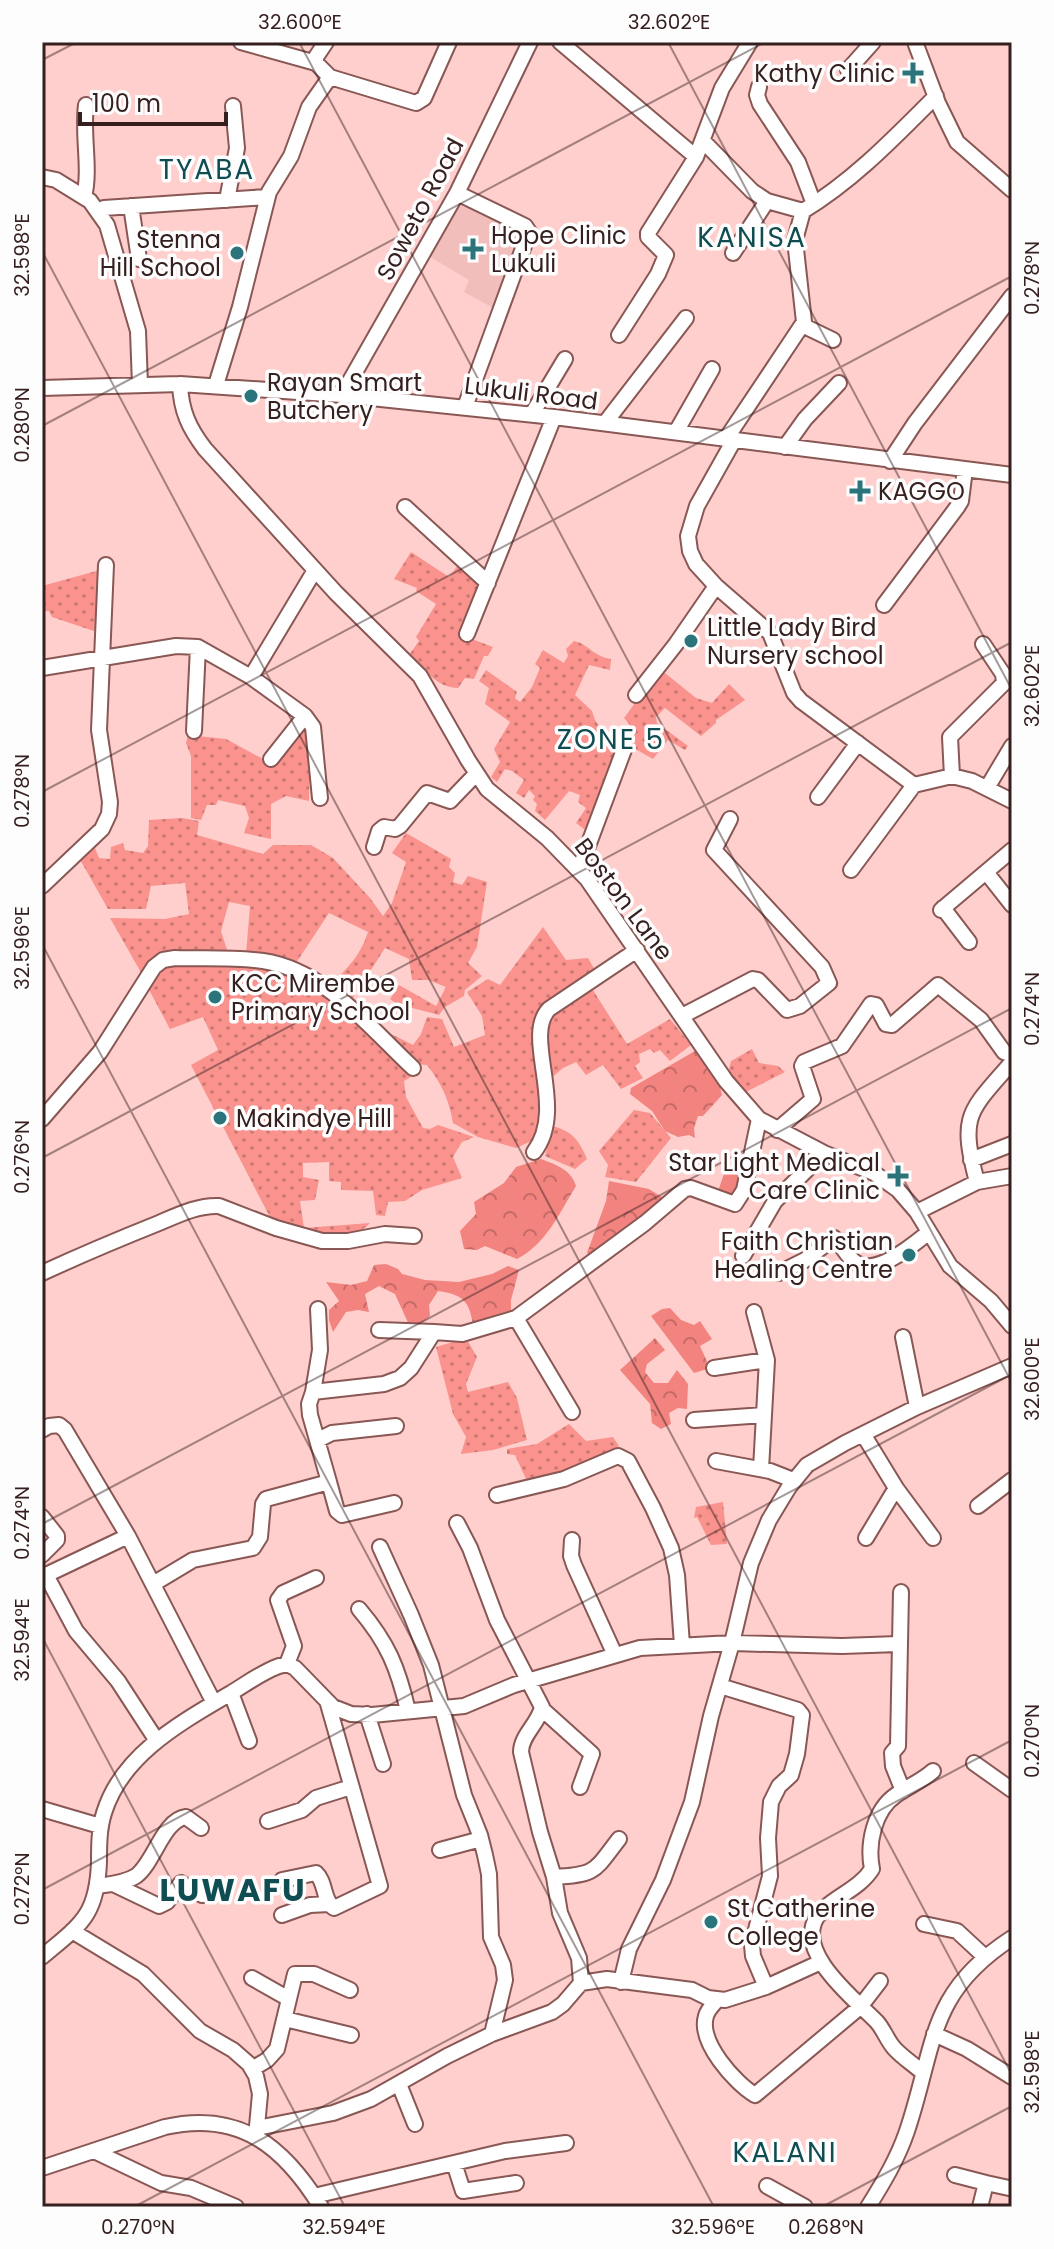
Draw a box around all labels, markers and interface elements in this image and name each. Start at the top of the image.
text: 32.600°E [258,8,342,36]
text: 32.602°E [628,8,710,36]
place label: Kathy Clinic [754,57,895,90]
marker: Kathy Clinic [902,62,924,84]
scale bar [80,76,226,126]
text: 100 m [92,87,161,120]
street label: Soweto Road [369,132,471,286]
district label: TYABA [159,150,255,189]
text: 32.598°E [8,213,36,297]
district label: KANISA [697,218,807,257]
place label: Hope Clinic Lukuli [491,219,627,280]
place label: Stenna Hill School [100,223,221,284]
marker: Hope Clinic Lukuli [462,238,484,260]
text: 0.278°N [1018,241,1046,315]
marker: Stenna Hill School [228,244,246,262]
place label: Rayan Smart Butchery [267,366,422,427]
street label: Lukuli Road [462,368,600,418]
text: 0.280°N [8,387,36,463]
marker: Rayan Smart Butchery [242,387,260,405]
place label: KAGGO [878,475,965,508]
marker: KAGGO [849,480,871,502]
place label: Little Lady Bird Nursery school [707,611,884,672]
marker: Little Lady Bird Nursery school [682,632,700,650]
text: 32.602°E [1018,645,1046,727]
district label: ZONE 5 [557,720,665,759]
text: 0.278°N [8,754,36,828]
street label: Boston Lane [567,831,681,967]
text: 32.596°E [8,906,36,990]
place label: KCC Mirembe Primary School [231,967,410,1028]
text: 0.274°N [1018,972,1046,1046]
marker: KCC Mirembe Primary School [206,988,224,1006]
place label: Makindye Hill [236,1102,392,1135]
marker: Makindye Hill [211,1109,229,1127]
text: 0.276°N [8,1120,36,1194]
place label: Star Light Medical Care Clinic [668,1146,880,1207]
marker: Star Light Medical Care Clinic [887,1165,909,1187]
place label: Faith Christian Healing Centre [714,1225,893,1286]
marker: Faith Christian Healing Centre [900,1246,918,1264]
text: 32.600°E [1018,1337,1046,1421]
text: 0.274°N [8,1486,36,1560]
text: 32.594°E [8,1598,36,1682]
text: 0.270°N [1018,1704,1046,1778]
text: 0.272°N [8,1853,36,1925]
district label: LUWAFU [159,1867,307,1912]
place label: St Catherine College [727,1892,875,1953]
marker: St Catherine College [702,1913,720,1931]
text: 32.598°E [1018,2030,1046,2114]
district label: KALANI [732,2133,838,2172]
text: 0.270°N [101,2213,175,2241]
text: 32.594°E [302,2213,386,2241]
text: 32.596°E [671,2213,755,2241]
text: 0.268°N [788,2213,864,2241]

